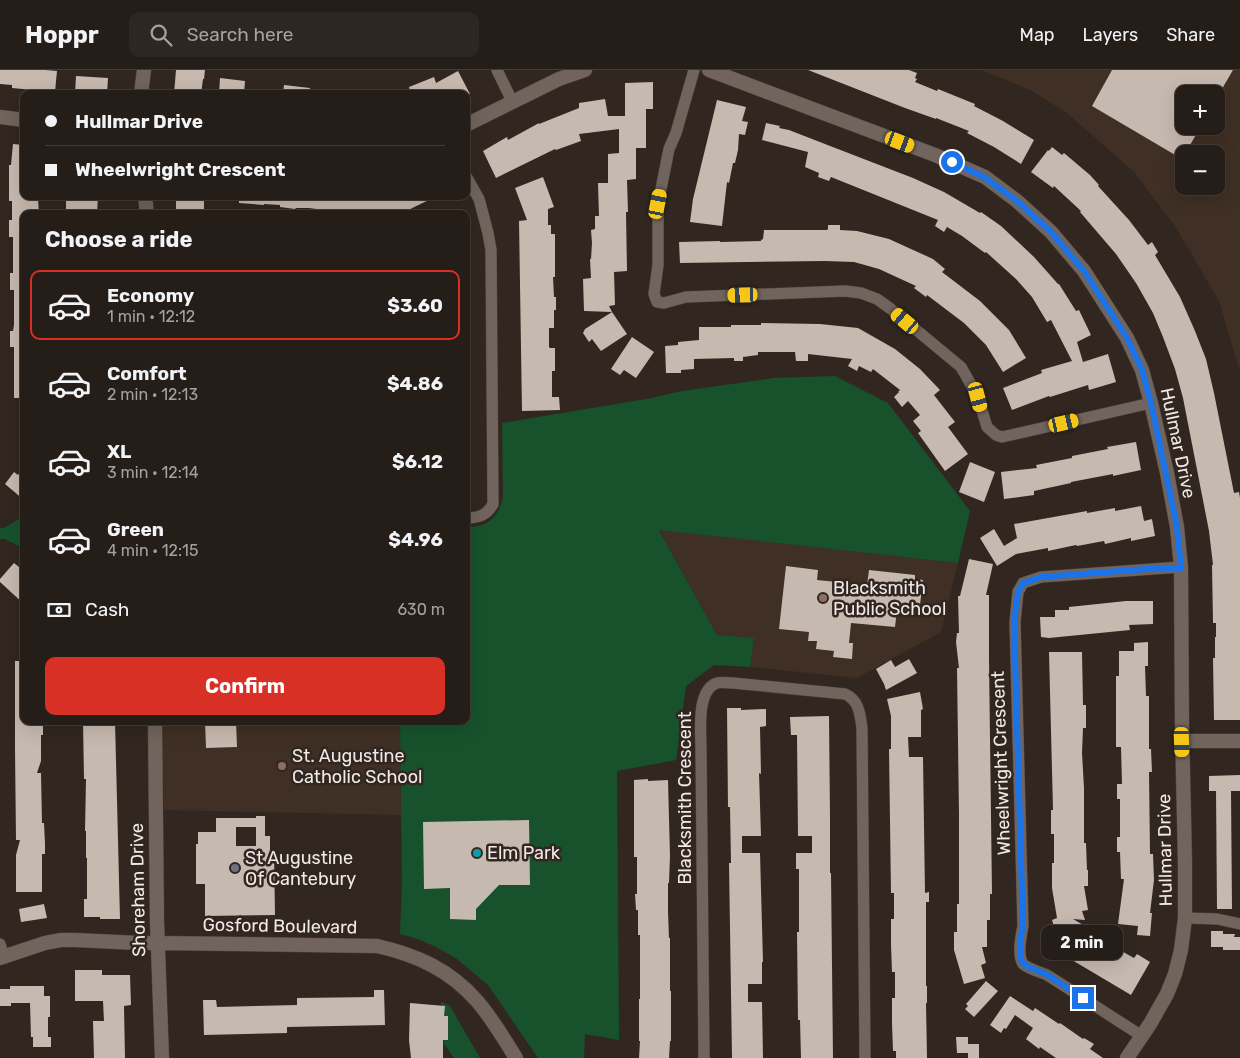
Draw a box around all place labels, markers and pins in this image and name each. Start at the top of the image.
place label: Blacksmith Public School [833,577,946,620]
marker: Blacksmith Public School [817,592,829,604]
place label: St. Augustine Catholic School [292,745,422,788]
marker: St. Augustine Catholic School [276,760,288,772]
place label: Elm Park [487,842,561,864]
place label: St Augustine Of Cantebury [245,847,356,890]
marker: Elm Park [471,847,483,859]
marker: St Augustine Of Cantebury [229,862,241,874]

